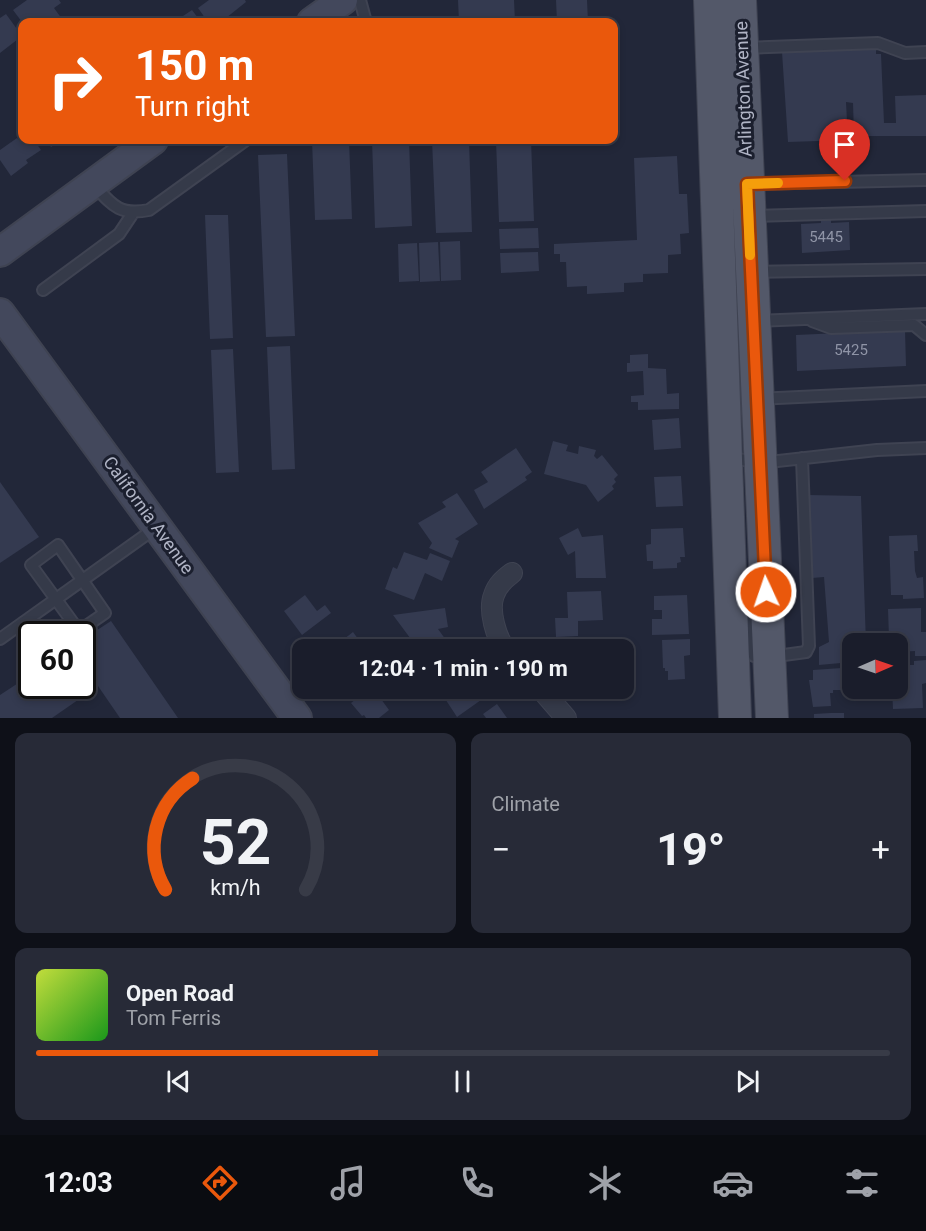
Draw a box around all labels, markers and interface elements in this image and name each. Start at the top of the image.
street label: Arlington Avenue [730,21,756,157]
text: 150 m [135,41,254,90]
icon: right [36,42,114,120]
text: Turn right [135,91,250,123]
pin [819,119,870,181]
icon: arrive [828,128,861,161]
house number: 5445 [809,228,843,246]
house number: 5425 [834,341,868,359]
street label: California Avenue [99,452,199,578]
position arrow [734,560,798,624]
speed limit sign: 60 [18,621,96,699]
north arrow [842,633,908,699]
map controls [842,633,908,699]
text: 12:04 · 1 min · 190 m [358,656,568,681]
text: Climate [492,792,560,816]
text: 52 [199,806,271,879]
text: 19° [656,823,725,876]
text: − [492,830,510,869]
text: + [871,830,890,869]
text: km/h [210,875,260,900]
text: Open Road [126,981,234,1006]
text: Tom Ferris [126,1006,221,1030]
icon: previous [162,1065,195,1098]
icon: pause [446,1065,479,1098]
icon: next [731,1065,764,1098]
icon: directions [199,1162,241,1204]
icon: music [327,1162,369,1204]
icon: phone [456,1162,498,1204]
icon: climate [584,1162,626,1204]
icon: car [712,1162,754,1204]
icon: filters [841,1162,883,1204]
text: 12:03 [43,1167,113,1199]

